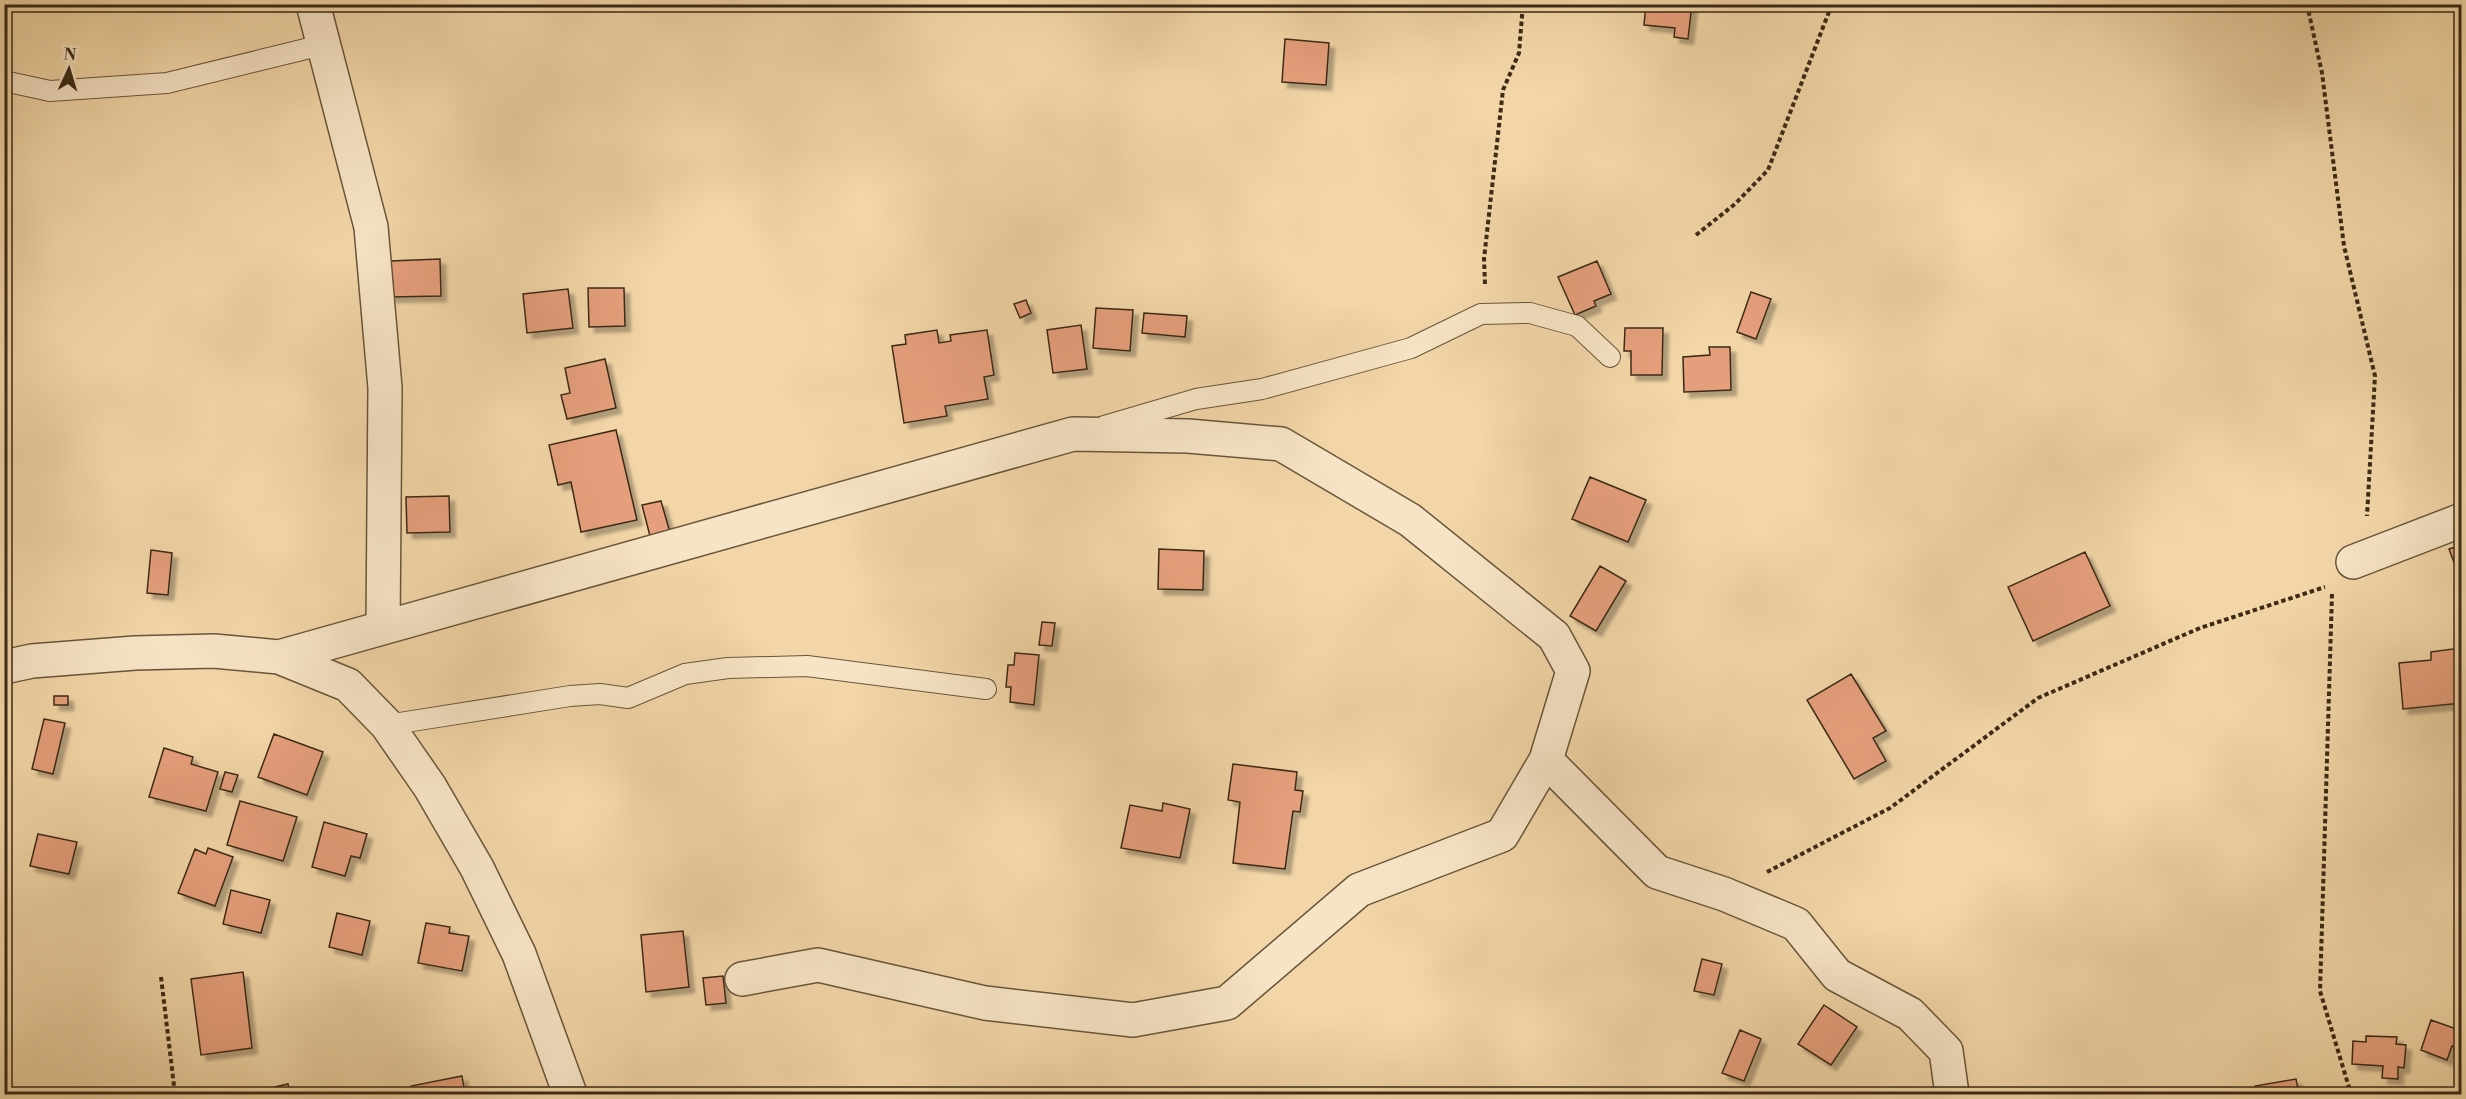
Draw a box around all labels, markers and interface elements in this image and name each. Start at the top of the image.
north arrow [39,39,99,99]
text: N [63,45,77,65]

